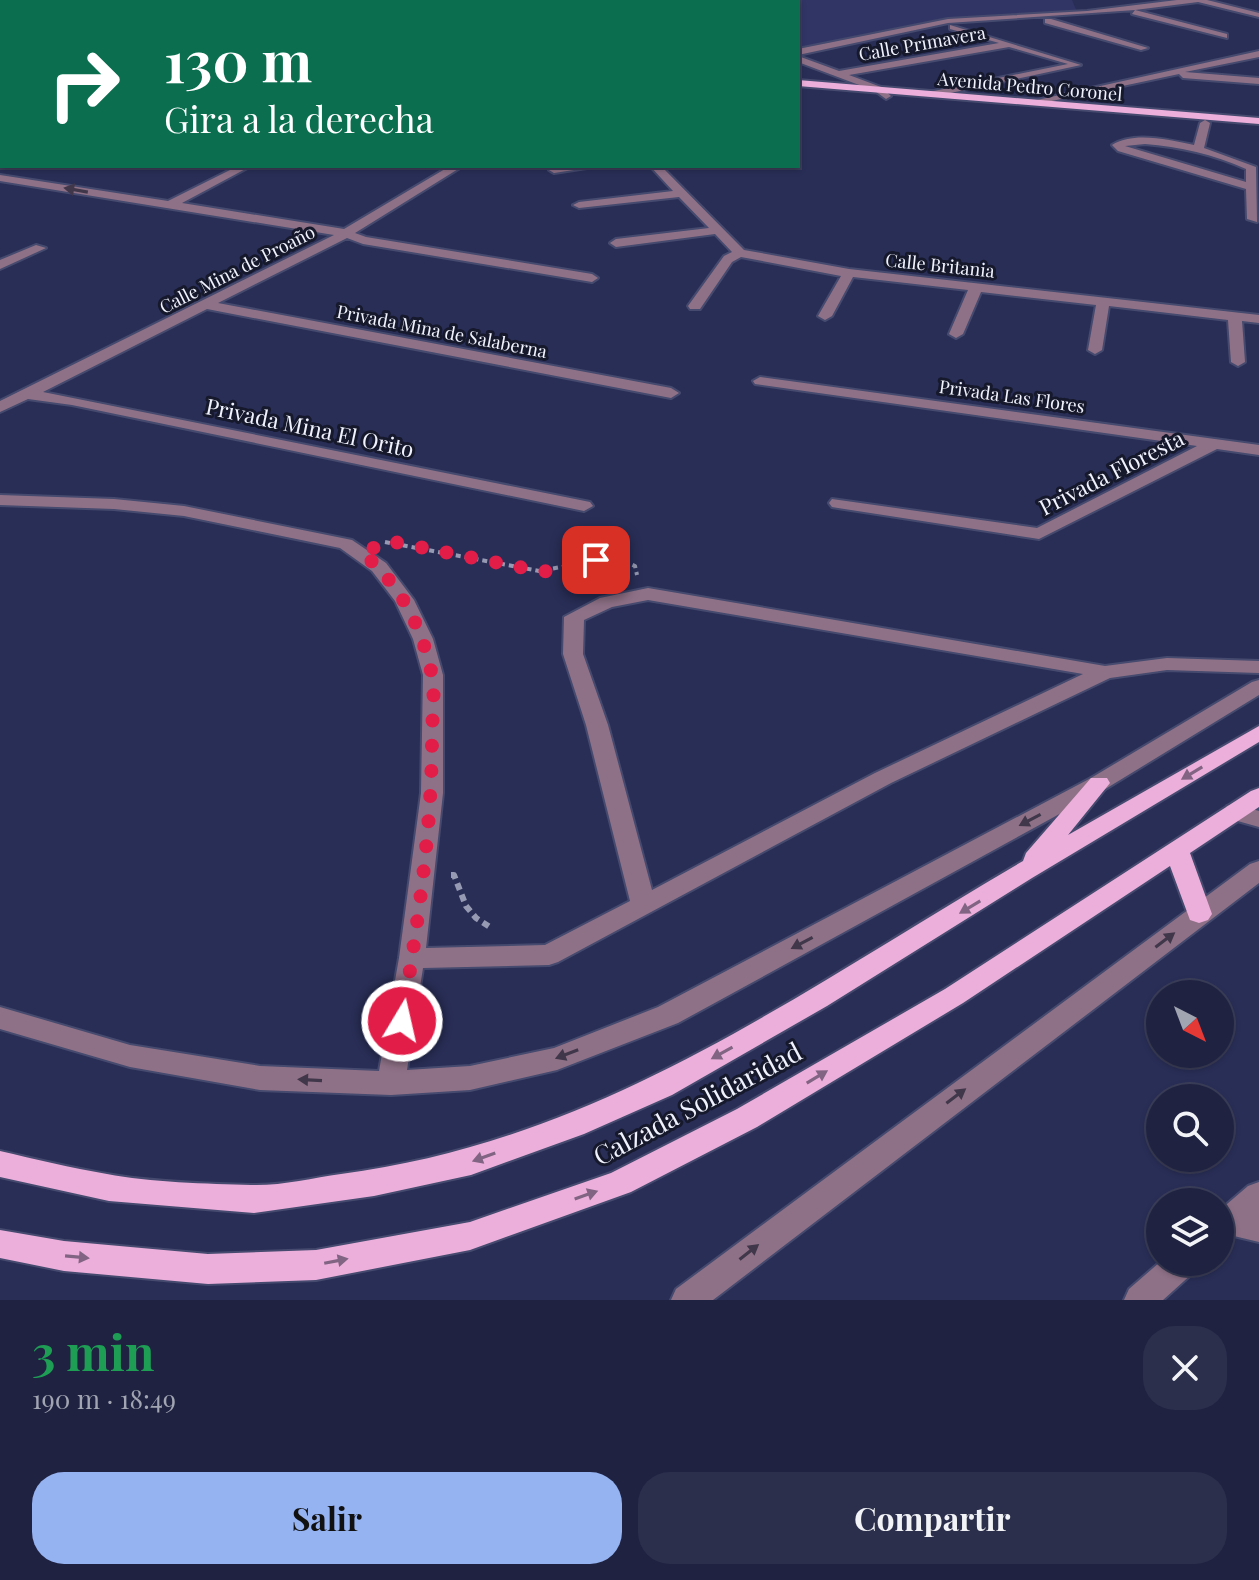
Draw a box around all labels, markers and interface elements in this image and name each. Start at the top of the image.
street label: Calle Primavera [857,20,987,66]
text: 130 m [164,22,312,97]
icon: right [32,32,136,136]
street label: Avenida Pedro Coronel [936,66,1123,106]
text: Gira a la derecha [164,94,434,142]
one-way arrow [63,183,88,195]
street label: Calle Mina de Proaño [155,219,319,319]
street label: Calle Britania [884,247,996,283]
street label: Privada Mina de Salaberna [335,299,549,363]
street label: Privada Las Flores [938,374,1086,418]
street label: Privada Mina El Orito [203,390,417,464]
street label: Privada Floresta [1033,422,1189,522]
pin [562,526,630,594]
icon: arrive [574,538,618,582]
one-way arrow [1181,766,1203,780]
one-way arrow [1019,813,1042,827]
one-way arrow [959,900,981,914]
one-way arrow [1154,933,1175,948]
one-way arrow [790,937,813,950]
position arrow [360,979,444,1063]
north arrow [1146,980,1234,1068]
map controls [1146,980,1234,1276]
street label: Calzada Solidaridad [587,1033,807,1173]
one-way arrow [710,1047,733,1060]
one-way arrow [555,1049,579,1061]
one-way arrow [806,1070,828,1084]
one-way arrow [297,1073,322,1086]
button: search [1146,1084,1234,1172]
one-way arrow [946,1088,967,1104]
one-way arrow [472,1152,496,1164]
one-way arrow [575,1188,599,1201]
button: layers [1146,1188,1234,1276]
one-way arrow [739,1245,759,1261]
one-way arrow [65,1251,90,1264]
one-way arrow [324,1255,349,1267]
text: 3 min [32,1319,154,1383]
button: close [1143,1326,1227,1410]
text: 190 m · 18:49 [32,1381,176,1416]
button: Salir [32,1472,622,1564]
button: Compartir [638,1472,1227,1564]

